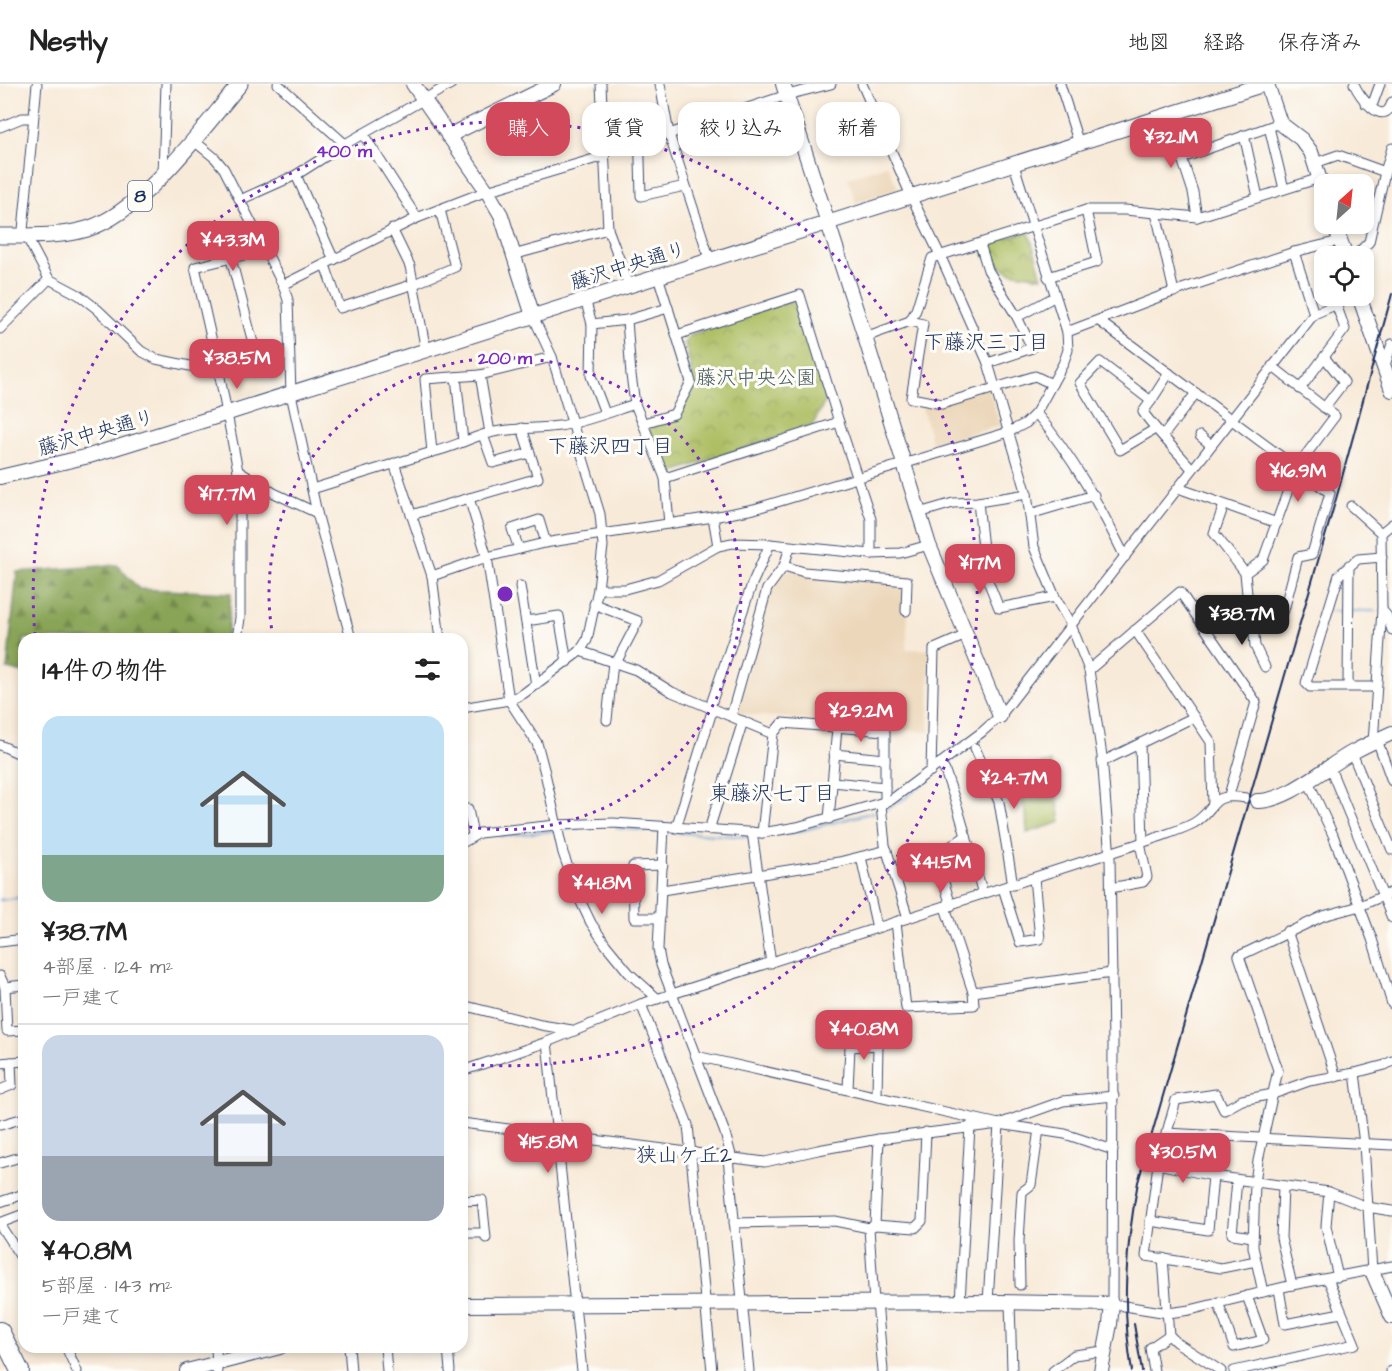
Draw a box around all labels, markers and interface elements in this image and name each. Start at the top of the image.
text: Nestly [30,22,108,61]
text: 地図 [1128,28,1170,57]
text: 経路 [1203,28,1245,57]
text: 保存済み [1278,28,1362,57]
chip: 購入 [486,102,570,156]
chip: 賃貸 [582,102,666,156]
chip: 絞り込み [678,102,804,156]
chip: 新着 [816,102,900,156]
pin: ¥32.1M [1122,118,1220,169]
text: ¥32.1M [1144,123,1198,151]
text: 400 m [316,139,373,164]
north arrow [1314,174,1374,234]
map controls [1314,174,1374,306]
road number: 8 [128,181,152,211]
pin: ¥43.3M [184,221,282,272]
text: ¥43.3M [201,226,265,254]
street label: 藤沢中央通り [567,235,690,297]
button: locate [1314,246,1374,306]
district label: 下藤沢三丁目 [923,328,1049,357]
pin: ¥38.5M [188,339,286,390]
text: ¥38.5M [203,344,271,372]
text: 200 m [477,346,533,371]
park label: 藤沢中央公園 [696,364,816,392]
street label: 藤沢中央通り [35,403,158,463]
district label: 下藤沢四丁目 [547,432,673,461]
pin: ¥16.9M [1249,452,1347,503]
text: ¥16.9M [1270,457,1326,485]
pin: ¥17.7M [178,475,276,526]
text: ¥17.7M [198,480,256,508]
pin: ¥17M [944,544,1016,595]
text: ¥17M [959,549,1001,577]
centre of rings [495,584,515,604]
pin: ¥38.7M [1193,595,1291,646]
text: ¥38.7M [1209,600,1275,628]
text: 14件の物件 [42,653,167,689]
icon: filters [411,653,444,686]
pin: ¥29.2M [812,692,910,743]
text: ¥29.2M [829,697,893,725]
icon: home [189,755,297,863]
pin: ¥24.7M [965,759,1063,810]
text: ¥24.7M [980,764,1048,792]
district label: 東藤沢七丁目 [709,779,835,808]
pin: ¥41.5M [892,843,990,894]
text: ¥41.5M [911,848,971,876]
pin: ¥41.8M [553,864,651,915]
text: ¥41.8M [572,869,632,897]
text: ¥38.7M [42,914,127,950]
text: 4部屋 · 124 m² [42,953,173,981]
text: 一戸建て [42,984,122,1012]
pin: ¥40.8M [815,1010,913,1061]
text: ¥40.8M [829,1015,899,1043]
icon: home [189,1074,297,1182]
pin: ¥15.8M [499,1123,597,1174]
text: ¥15.8M [518,1128,578,1156]
pin: ¥30.5M [1134,1133,1232,1184]
text: ¥30.5M [1150,1138,1217,1166]
district label: 狭山ケ丘2 [636,1141,732,1170]
text: ¥40.8M [42,1233,132,1269]
text: 5部屋 · 143 m² [42,1272,172,1300]
text: 一戸建て [42,1303,122,1331]

